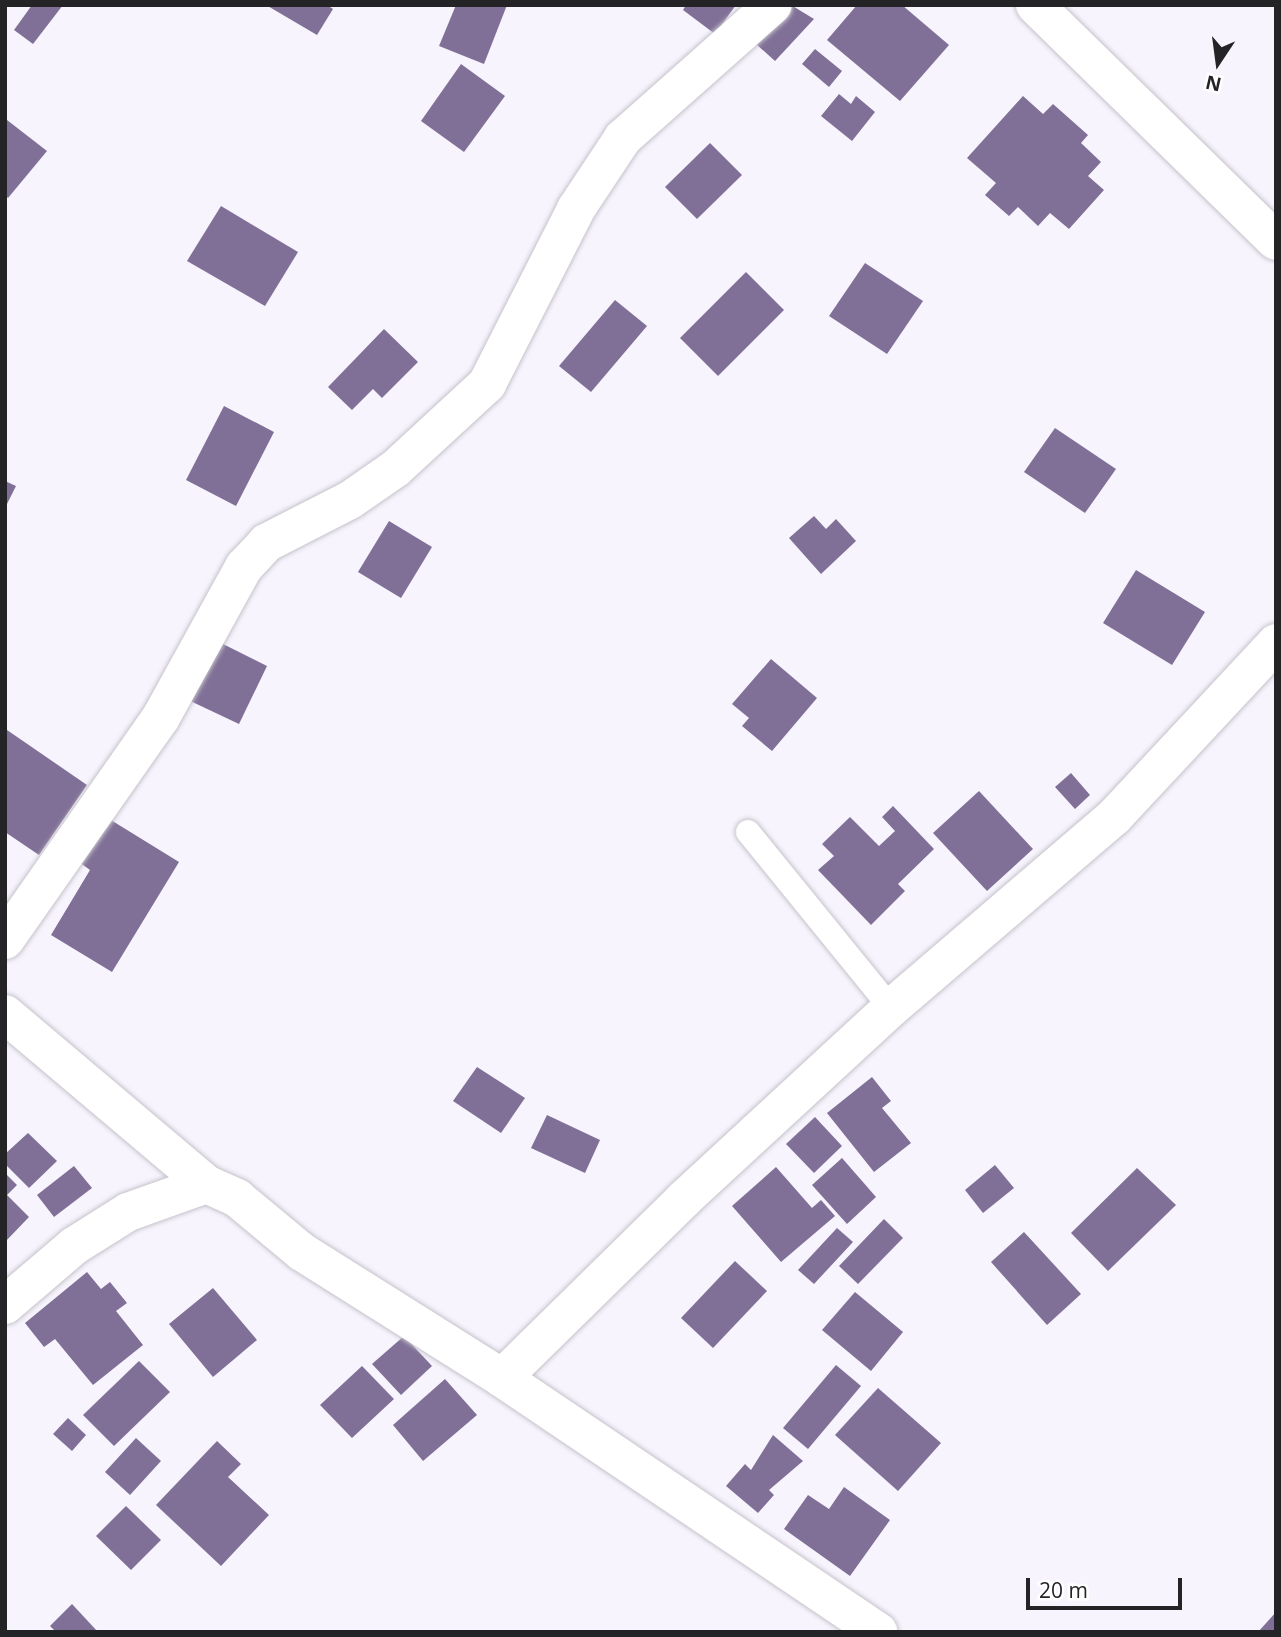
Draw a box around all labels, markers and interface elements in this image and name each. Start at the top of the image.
north arrow [1183,28,1253,98]
text: N [1203,69,1224,98]
scale bar [1029,1564,1185,1608]
text: 20 m [1039,1576,1088,1604]

